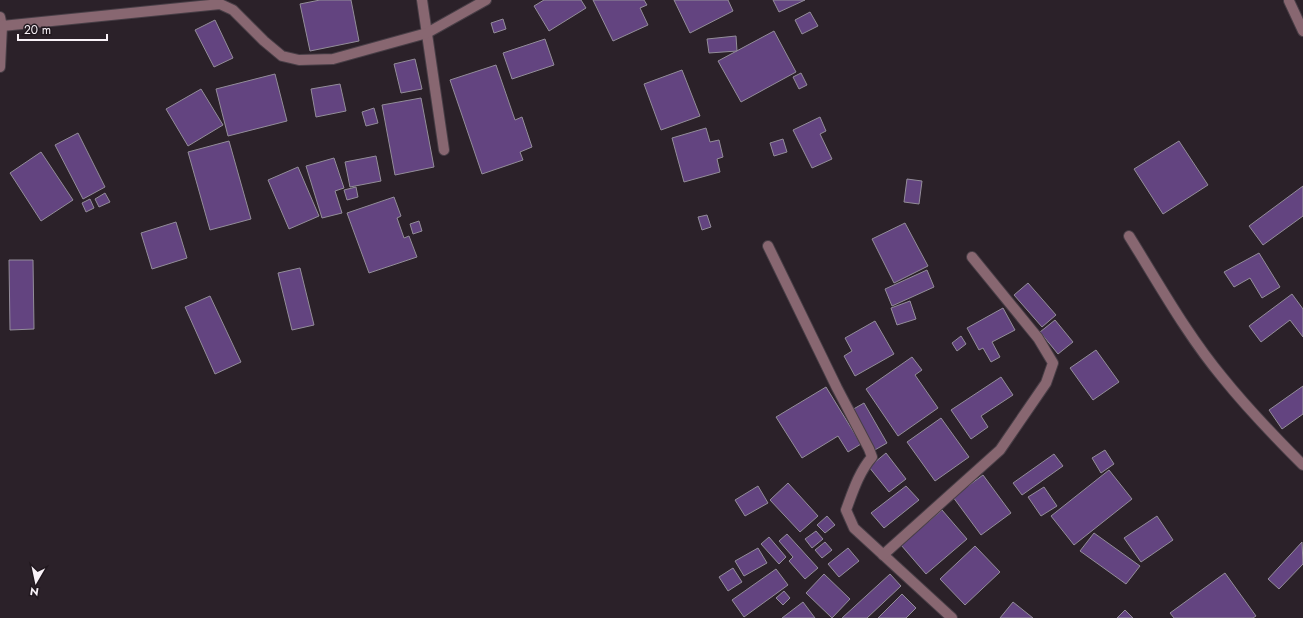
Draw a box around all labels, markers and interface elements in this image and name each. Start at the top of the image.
scale bar [18,16,107,42]
text: 20 m [24,21,51,39]
north arrow [16,562,56,602]
text: N [29,583,40,600]

